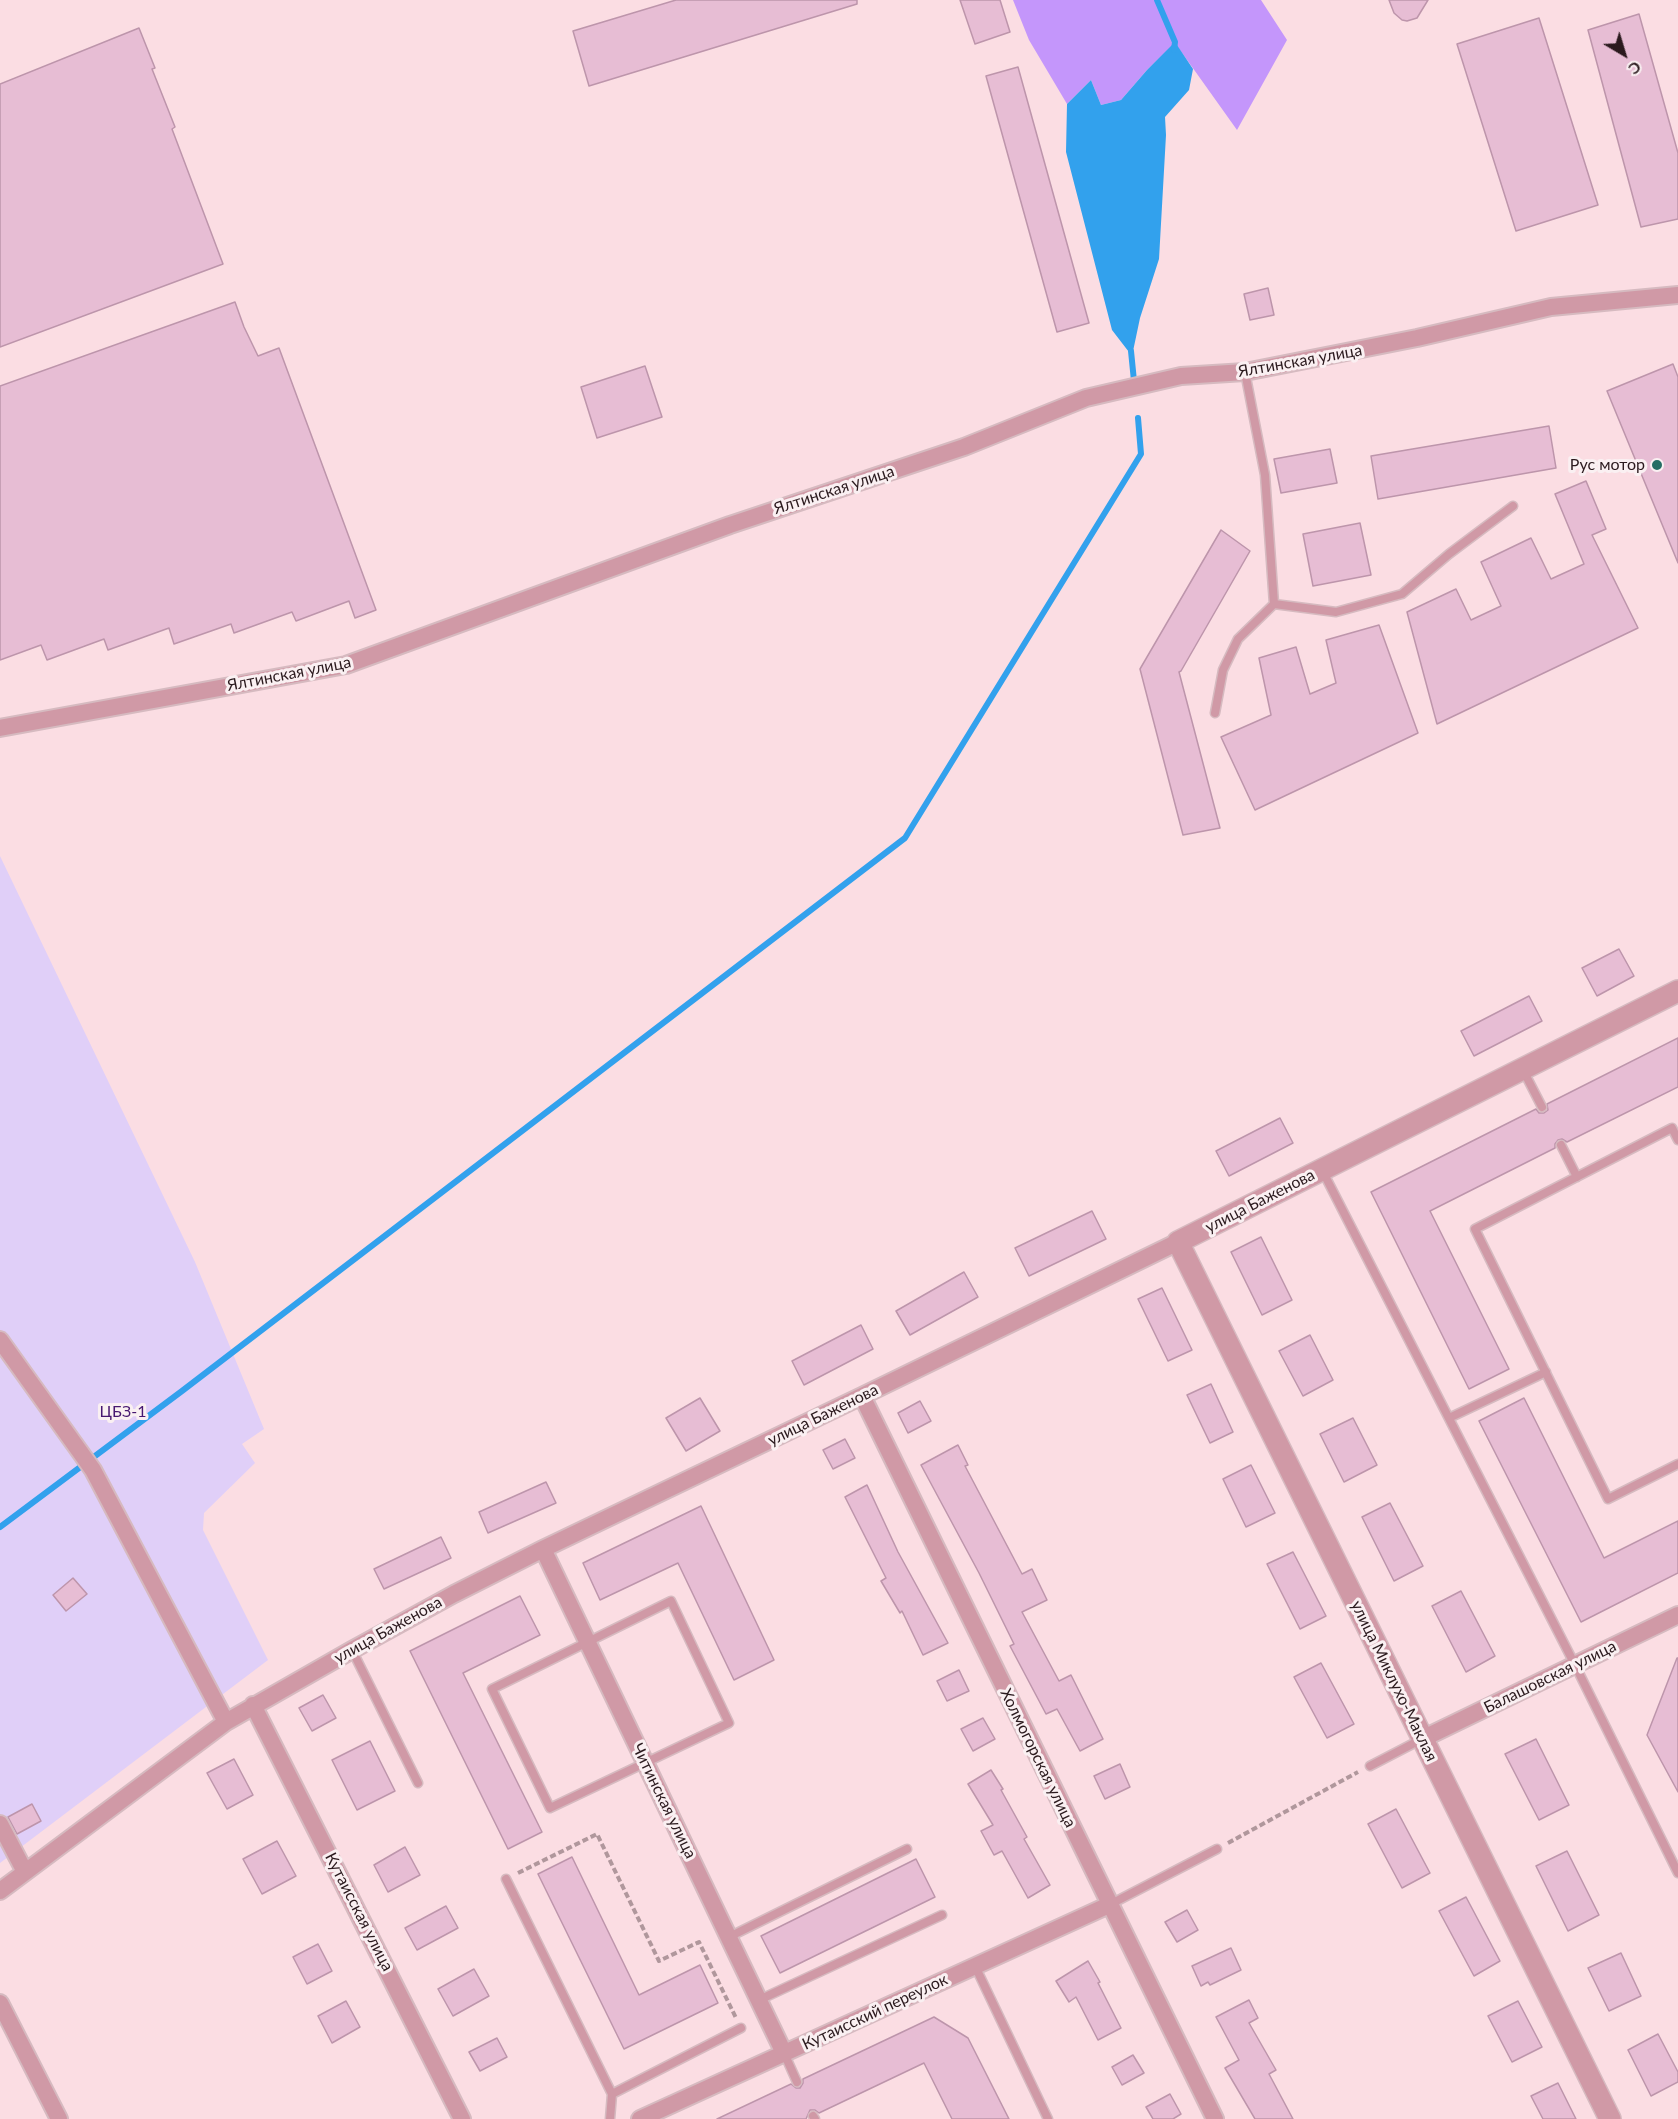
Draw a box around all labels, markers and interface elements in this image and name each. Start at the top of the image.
north arrow [1594,24,1654,84]
text: С [1625,58,1645,79]
street label: Ялтинская улица [1236,341,1364,381]
place label: Рус мотор [1570,455,1645,475]
marker: Рус мотор [1650,458,1664,472]
street label: Ялтинская улица [771,461,897,519]
street label: Ялтинская улица [225,653,353,695]
street label: улица Баженова [1202,1165,1318,1237]
street label: улица Баженова [765,1380,881,1450]
park label: ЦБЗ-1 [100,1402,146,1422]
street label: улица Баженова [331,1592,445,1668]
street label: улица Миклухо-Маклая [1347,1598,1441,1764]
street label: Балашовская улица [1481,1637,1619,1717]
street label: Холмогорская улица [996,1685,1080,1831]
street label: Читинская улица [628,1740,700,1862]
street label: Кутаисская улица [321,1850,397,1974]
street label: Кутаисский переулок [799,1970,951,2054]

